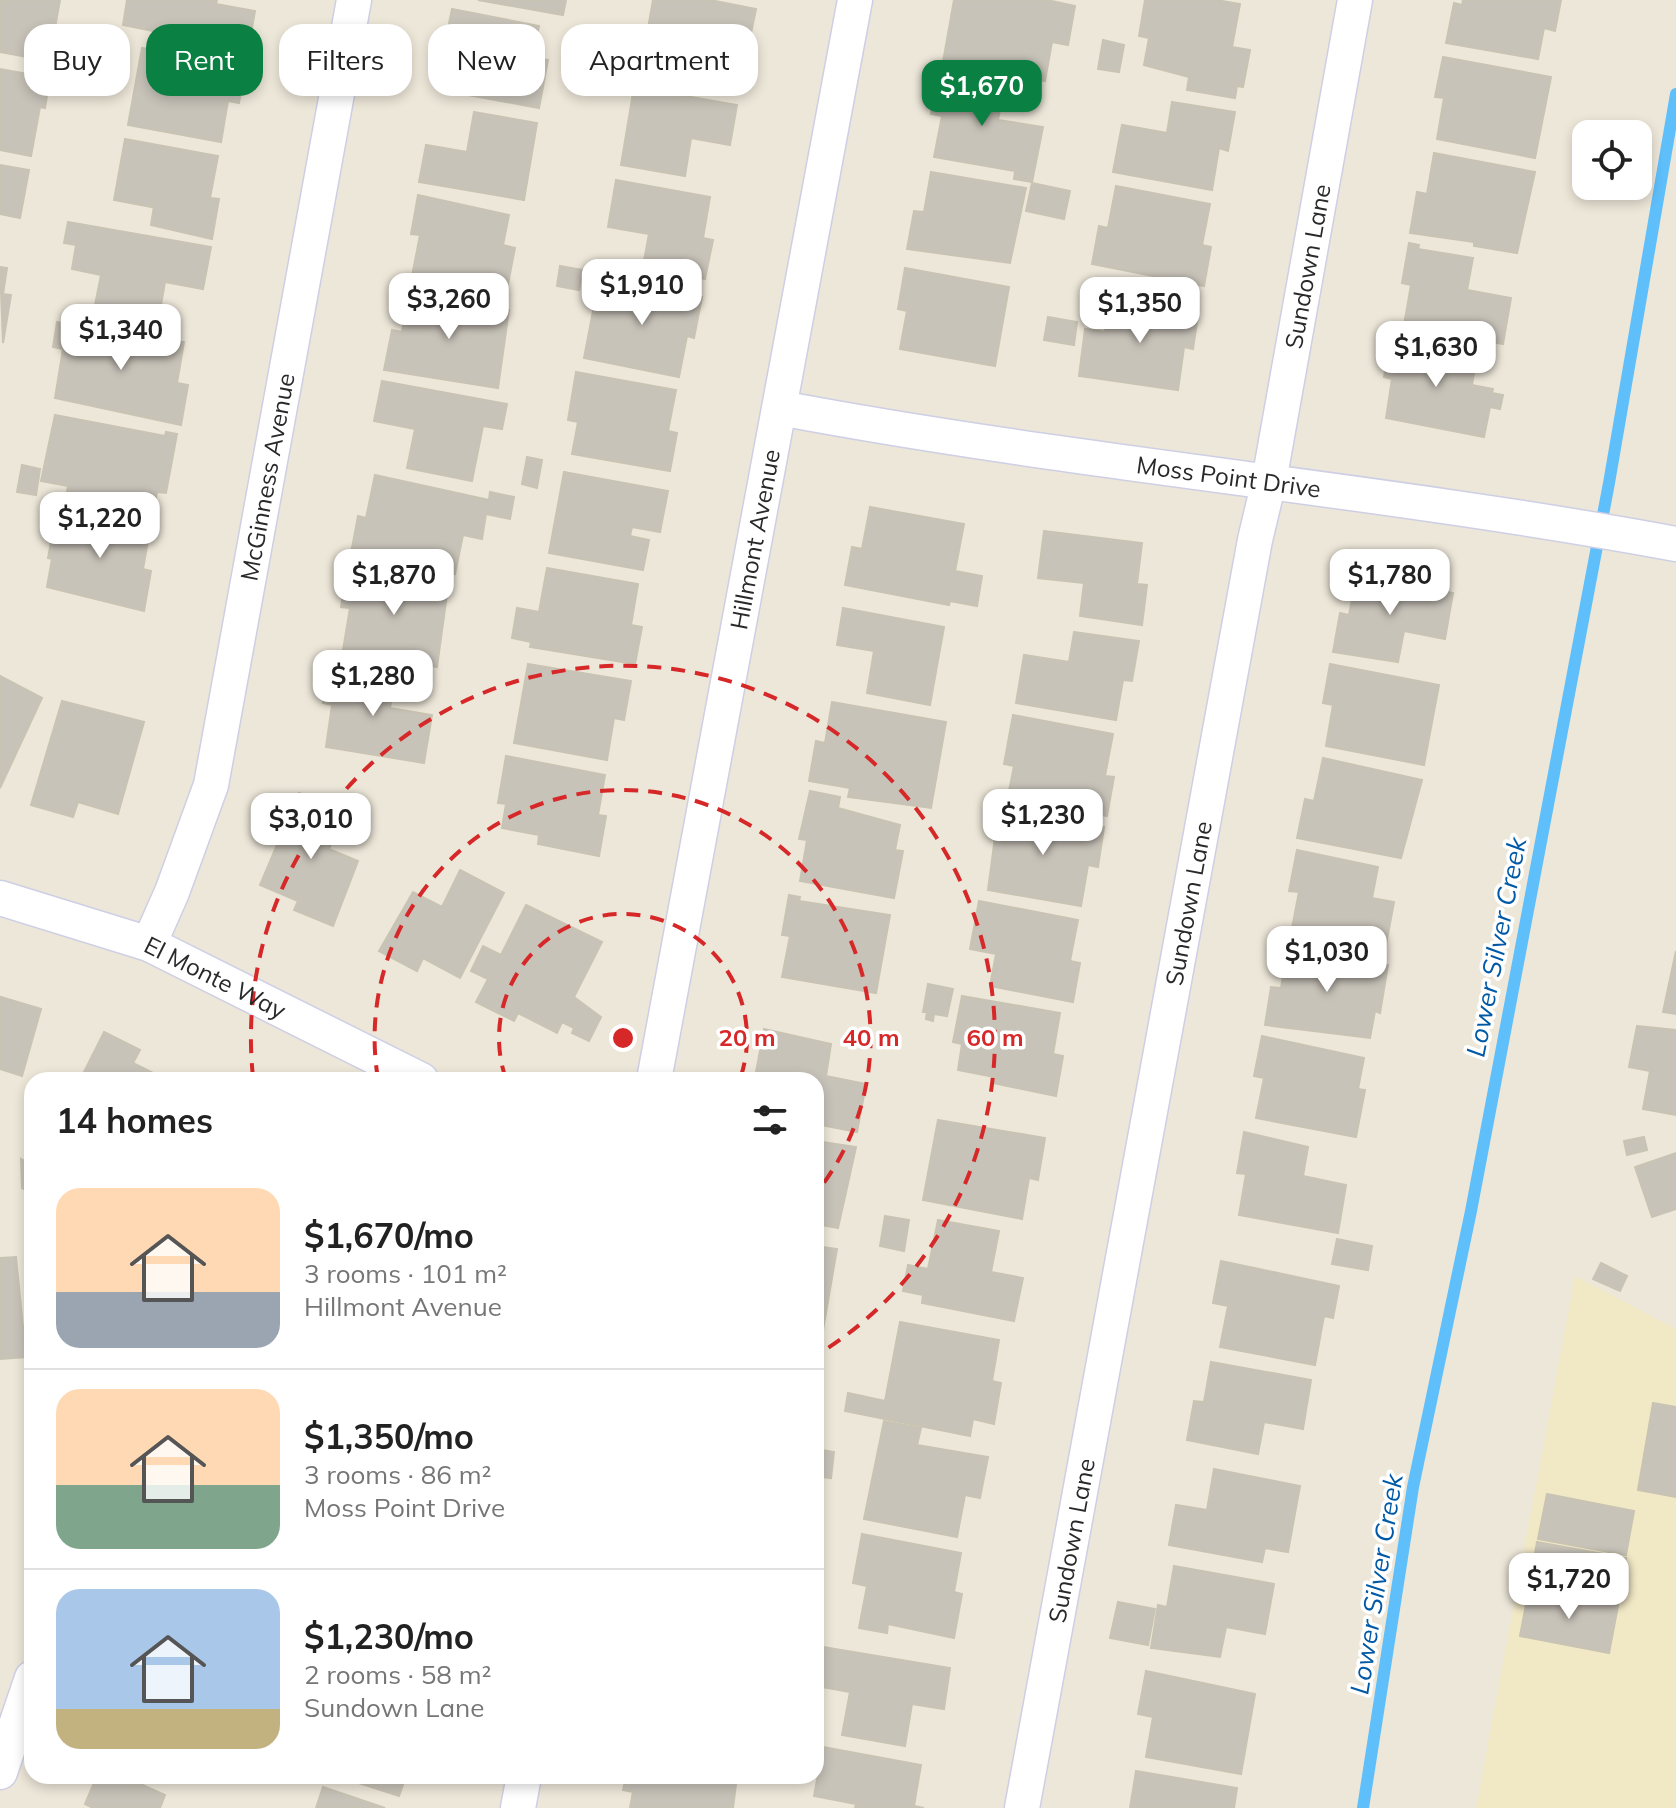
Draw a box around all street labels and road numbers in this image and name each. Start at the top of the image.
street label: Sundown Lane [1278,182,1337,351]
street label: McGinness Avenue [234,370,301,583]
street label: Hillmont Avenue [723,447,786,632]
street label: Moss Point Drive [1135,449,1323,504]
street label: Sundown Lane [1158,818,1218,988]
street label: El Monte Way [139,929,291,1025]
street label: Sundown Lane [1041,1456,1101,1625]

